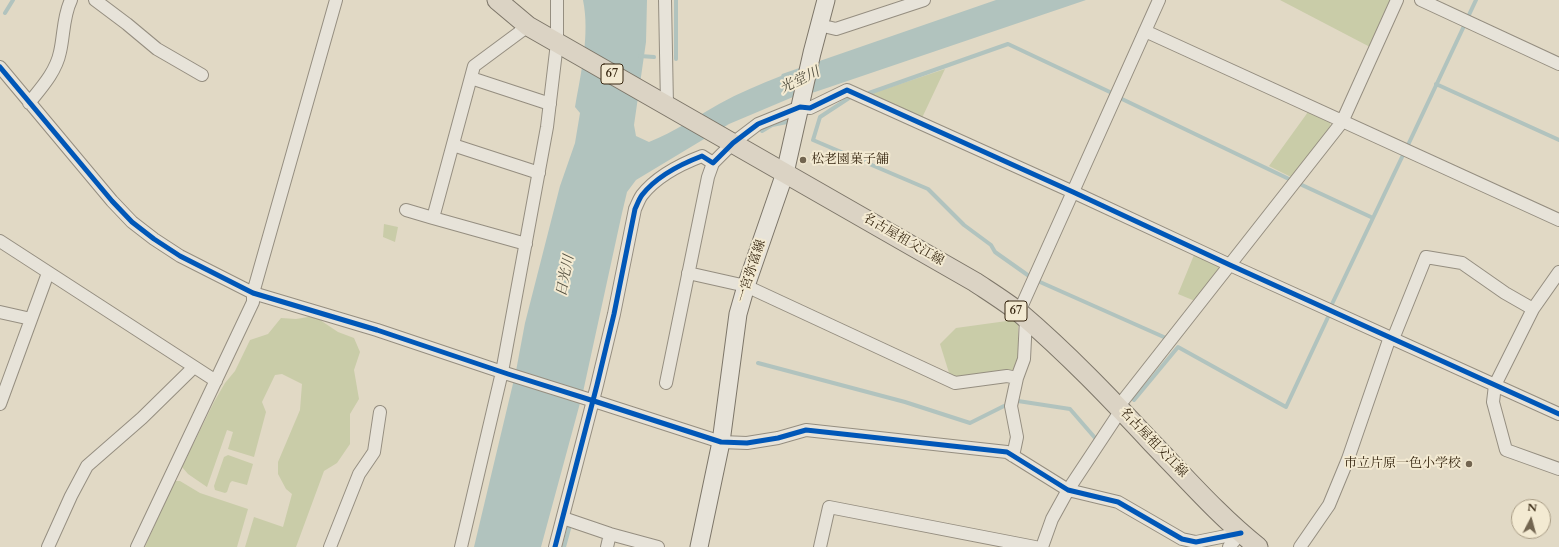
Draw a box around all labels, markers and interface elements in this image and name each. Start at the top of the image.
road number: 67 [601,64,623,84]
water label: 光堂川 [777,64,823,98]
place label: 松老園菓子舗 [811,152,889,168]
marker: 松老園菓子舗 [798,155,808,165]
street label: 名古屋祖父江線 [860,210,946,270]
street label: 一宮弥富線 [735,238,769,304]
water label: 日光川 [554,254,578,298]
road number: 67 [1005,301,1027,321]
street label: 名古屋祖父江線 [1116,405,1190,481]
place label: 市立片原一色小学校 [1344,456,1461,472]
marker: 市立片原一色小学校 [1464,459,1474,469]
north arrow [1511,499,1551,539]
text: N [1527,500,1538,516]

